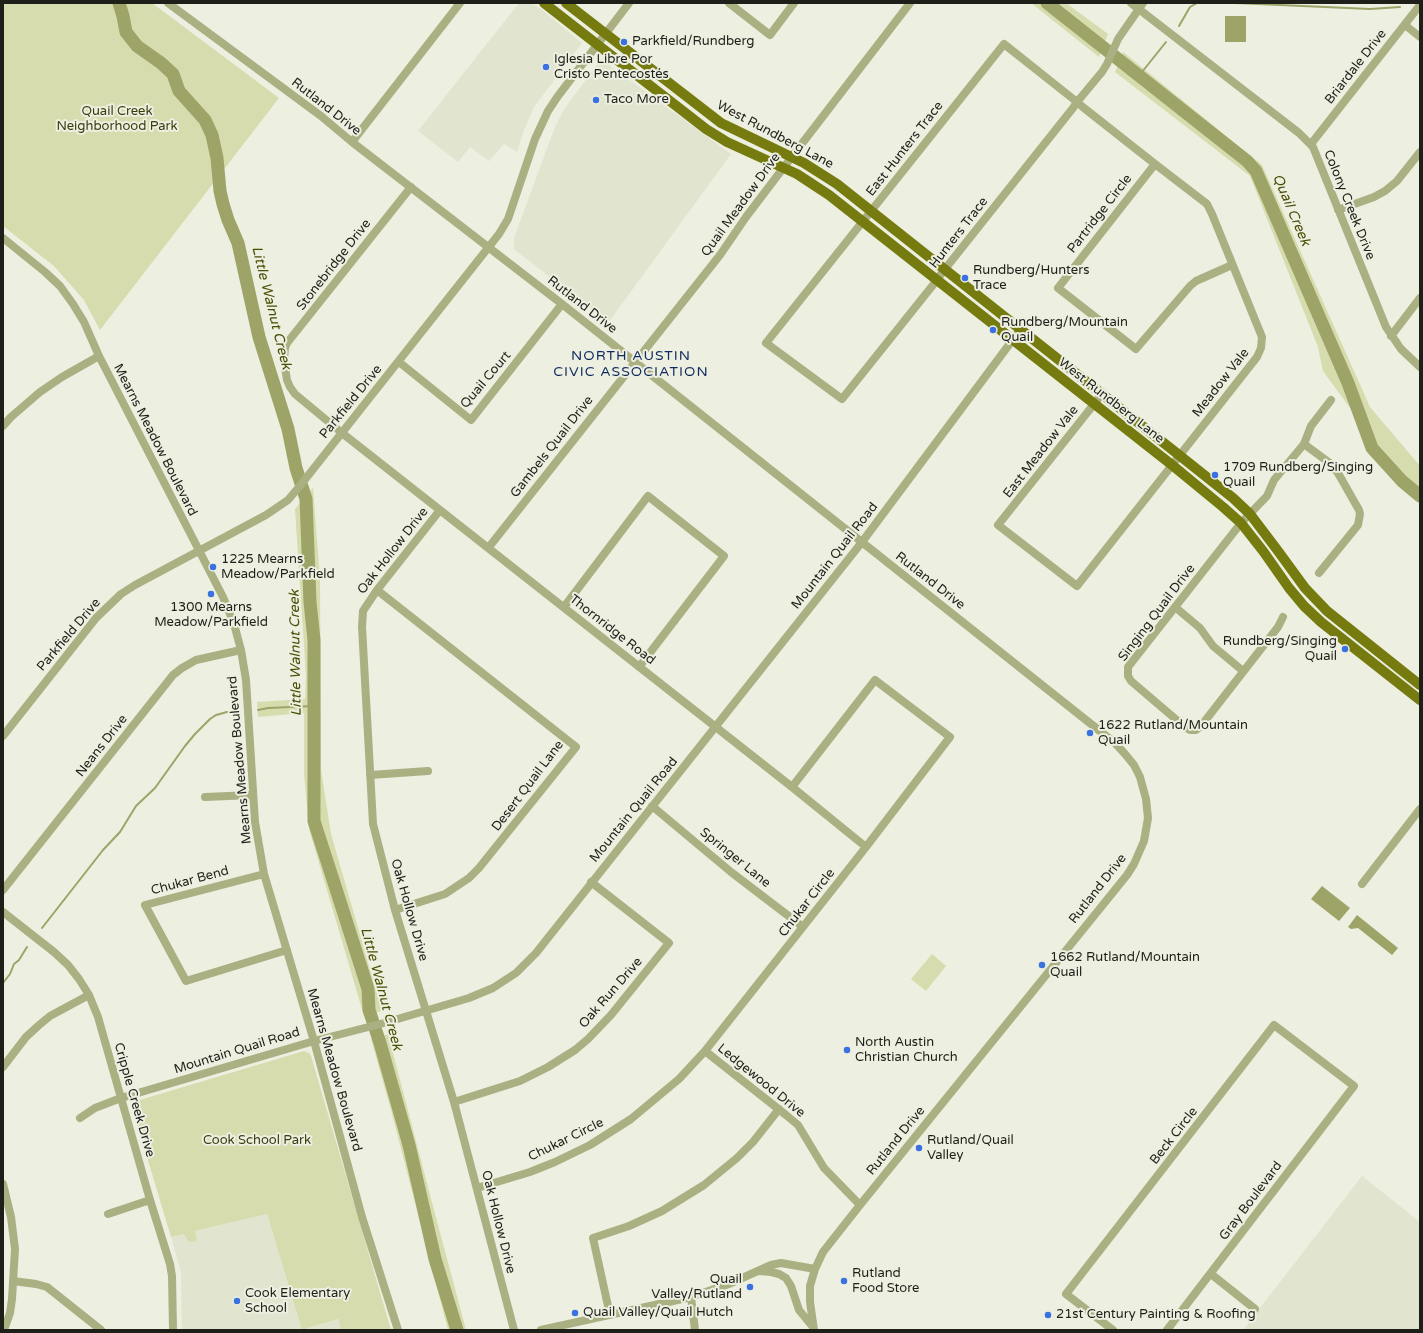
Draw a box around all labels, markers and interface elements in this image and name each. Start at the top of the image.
street label: Briardale Drive [1322,26,1390,108]
place label: Parkfield/Rundberg [632,34,754,50]
marker: Parkfield/Rundberg [619,37,629,47]
place label: Iglesia Libre Por Cristo Pentecostés [554,52,669,83]
marker: Iglesia Libre Por Cristo Pentecostés [541,62,551,72]
street label: Rutland Drive [288,75,364,139]
place label: Taco More [604,92,669,108]
marker: Taco More [591,95,601,105]
street label: West Rundberg Lane [714,98,836,172]
street label: East Hunters Trace [863,99,947,199]
park label: Quail Creek Neighborhood Park [56,104,178,135]
street label: Colony Creek Drive [1320,148,1378,262]
street label: Quail Meadow Drive [698,150,784,260]
water label: Quail Creek [1268,171,1314,249]
street label: Partridge Circle [1064,172,1136,256]
street label: Hunters Trace [926,194,992,272]
street label: Stonebridge Drive [294,216,374,314]
water label: Little Walnut Creek [248,245,294,371]
place label: Rundberg/Hunters Trace [973,263,1089,294]
street label: Rutland Drive [544,273,620,337]
marker: Rundberg/Hunters Trace [960,273,970,283]
place label: Rundberg/Mountain Quail [1001,315,1128,346]
marker: Rundberg/Mountain Quail [988,325,998,335]
street label: Meadow Vale [1189,346,1253,420]
street label: Quail Court [457,348,515,412]
district label: NORTH AUSTIN CIVIC ASSOCIATION [553,348,709,380]
street label: West Rundberg Lane [1055,355,1167,447]
street label: Mearns Meadow Boulevard [110,361,200,519]
street label: Parkfield Drive [317,362,385,442]
street label: Gambels Quail Drive [507,393,597,501]
street label: East Meadow Vale [1000,403,1082,501]
place label: 1709 Rundberg/Singing Quail [1223,460,1373,491]
marker: 1709 Rundberg/Singing Quail [1210,470,1220,480]
street label: Mountain Quail Road [789,500,881,612]
street label: Oak Hollow Drive [354,505,432,597]
street label: Rutland Drive [892,549,968,613]
place label: 1225 Mearns Meadow/Parkfield [221,552,335,583]
street label: Singing Quail Drive [1115,561,1199,665]
marker: 1225 Mearns Meadow/Parkfield [208,562,218,572]
marker: 1300 Mearns Meadow/Parkfield [206,589,216,599]
water label: Little Walnut Creek [286,590,306,716]
street label: Thornridge Road [566,592,658,668]
street label: Parkfield Drive [34,595,104,675]
place label: 1300 Mearns Meadow/Parkfield [154,600,268,631]
place label: Rundberg/Singing Quail [1223,634,1337,665]
marker: Rundberg/Singing Quail [1340,644,1350,654]
street label: Mearns Meadow Boulevard [225,675,255,845]
street label: Neans Drive [73,712,131,780]
place label: 1622 Rutland/Mountain Quail [1098,718,1248,749]
marker: 1622 Rutland/Mountain Quail [1085,728,1095,738]
street label: Desert Quail Lane [489,738,567,834]
street label: Mountain Quail Road [587,754,681,866]
street label: Springer Lane [697,825,773,891]
street label: Rutland Drive [1066,851,1130,927]
street label: Oak Hollow Drive [387,857,431,963]
street label: Chukar Bend [149,863,231,899]
street label: Chukar Circle [776,866,838,940]
water label: Little Walnut Creek [357,926,405,1052]
place label: 1662 Rutland/Mountain Quail [1050,950,1200,981]
street label: Oak Run Drive [576,954,646,1032]
marker: 1662 Rutland/Mountain Quail [1037,960,1047,970]
street label: Mearns Meadow Boulevard [303,987,365,1153]
street label: Mountain Quail Road [172,1024,302,1078]
place label: North Austin Christian Church [855,1035,958,1066]
street label: Cripple Creek Drive [110,1041,158,1159]
street label: Ledgewood Drive [714,1041,808,1121]
marker: North Austin Christian Church [842,1045,852,1055]
street label: Rutland Drive [863,1103,929,1179]
street label: Beck Circle [1147,1104,1201,1168]
street label: Chukar Circle [526,1115,606,1165]
park label: Cook School Park [203,1133,311,1149]
place label: Rutland/Quail Valley [927,1133,1014,1164]
marker: Rutland/Quail Valley [914,1143,924,1153]
street label: Gray Boulevard [1216,1158,1286,1244]
street label: Oak Hollow Drive [478,1169,518,1275]
place label: Rutland Food Store [852,1266,919,1297]
place label: Quail Valley/Rutland [651,1272,742,1303]
marker: Rutland Food Store [839,1276,849,1286]
marker: Quail Valley/Rutland [745,1282,755,1292]
place label: Cook Elementary School [245,1286,350,1317]
marker: Cook Elementary School [232,1296,242,1306]
place label: Quail Valley/Quail Hutch [583,1305,733,1321]
place label: 21st Century Painting & Roofing [1056,1307,1256,1323]
marker: Quail Valley/Quail Hutch [570,1308,580,1318]
marker: 21st Century Painting & Roofing [1043,1310,1053,1320]

